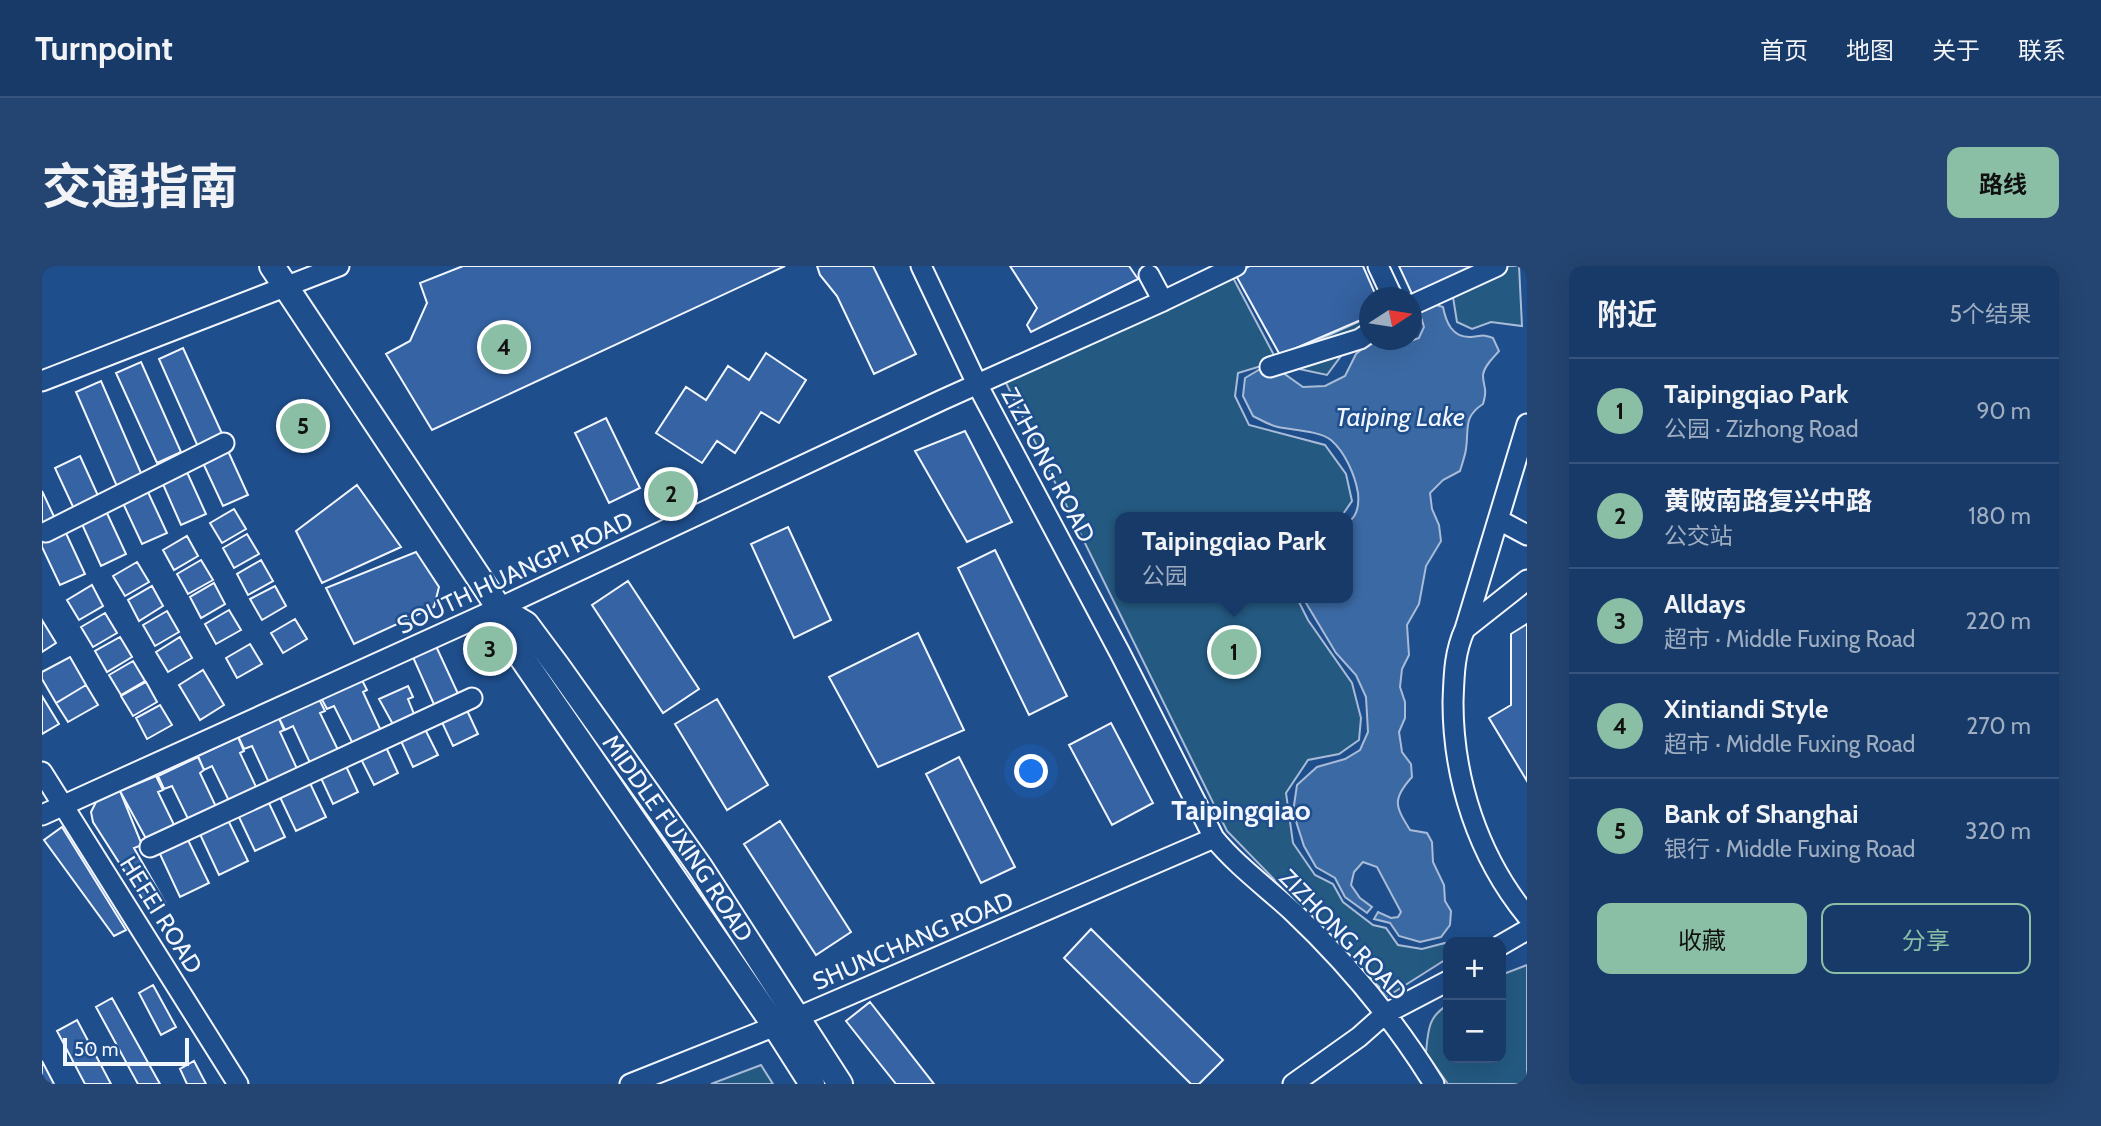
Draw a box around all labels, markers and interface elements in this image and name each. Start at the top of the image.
text: Turnpoint [35,28,173,68]
text: 首页 [1760,36,1808,65]
text: 地图 [1846,36,1894,65]
text: 关于 [1932,36,1980,65]
text: 联系 [2018,36,2066,65]
button: 路线 [1947,147,2059,218]
text: 交通指南 [42,157,238,216]
north arrow [1359,287,1422,350]
text: 附近 [1597,296,1657,333]
text: 5个结果 [1950,300,2031,328]
pin: 4 [481,321,527,373]
text: Taipingqiao Park [1664,378,1849,410]
street label: ZIZHONG ROAD [995,382,1101,547]
text: 1 [1616,397,1624,425]
text: 90 m [1977,397,2031,425]
pin: 5 [280,400,326,452]
water label: Taiping Lake [1335,401,1465,433]
text: 公园 · Zizhong Road [1664,415,1859,443]
pin: 2 [648,468,694,520]
text: 黄陂南路复兴中路 [1664,485,1872,517]
text: 2 [1614,502,1626,530]
text: 180 m [1968,502,2031,530]
street label: SOUTH HUANGPI ROAD [392,505,637,640]
popup [1115,512,1353,603]
text: 公交站 [1664,522,1733,550]
text: Taipingqiao Park [1142,525,1326,557]
text: 公园 [1142,562,1188,590]
text: Alldays [1664,588,1746,620]
text: 3 [1614,607,1626,635]
text: 220 m [1965,607,2031,635]
pin: 3 [467,623,513,675]
text: 超市 · Middle Fuxing Road [1664,625,1915,653]
pin: 1 [1211,626,1257,678]
text: Xintiandi Style [1664,693,1828,725]
text: 4 [1613,712,1627,740]
text: 270 m [1966,712,2031,740]
street label: MIDDLE FUXING ROAD [597,729,759,947]
text: 超市 · Middle Fuxing Road [1664,730,1915,758]
your location [1014,754,1048,788]
district label: Taipingqiao [1171,793,1311,827]
text: Bank of Shanghai [1664,798,1858,830]
text: 5 [1614,817,1626,845]
text: 320 m [1965,817,2031,845]
text: 银行 · Middle Fuxing Road [1664,835,1915,863]
street label: HEFEI ROAD [114,851,209,979]
street label: ZIZHONG ROAD [1273,863,1413,1006]
street label: SHUNCHANG ROAD [808,885,1017,996]
button: 收藏 [1597,903,1807,974]
button: 分享 [1821,903,2031,974]
map controls [1443,937,1506,1063]
button: + [1443,937,1506,1000]
button: − [1443,1000,1506,1063]
scale bar [63,1035,189,1067]
text: 50 m [74,1038,118,1061]

